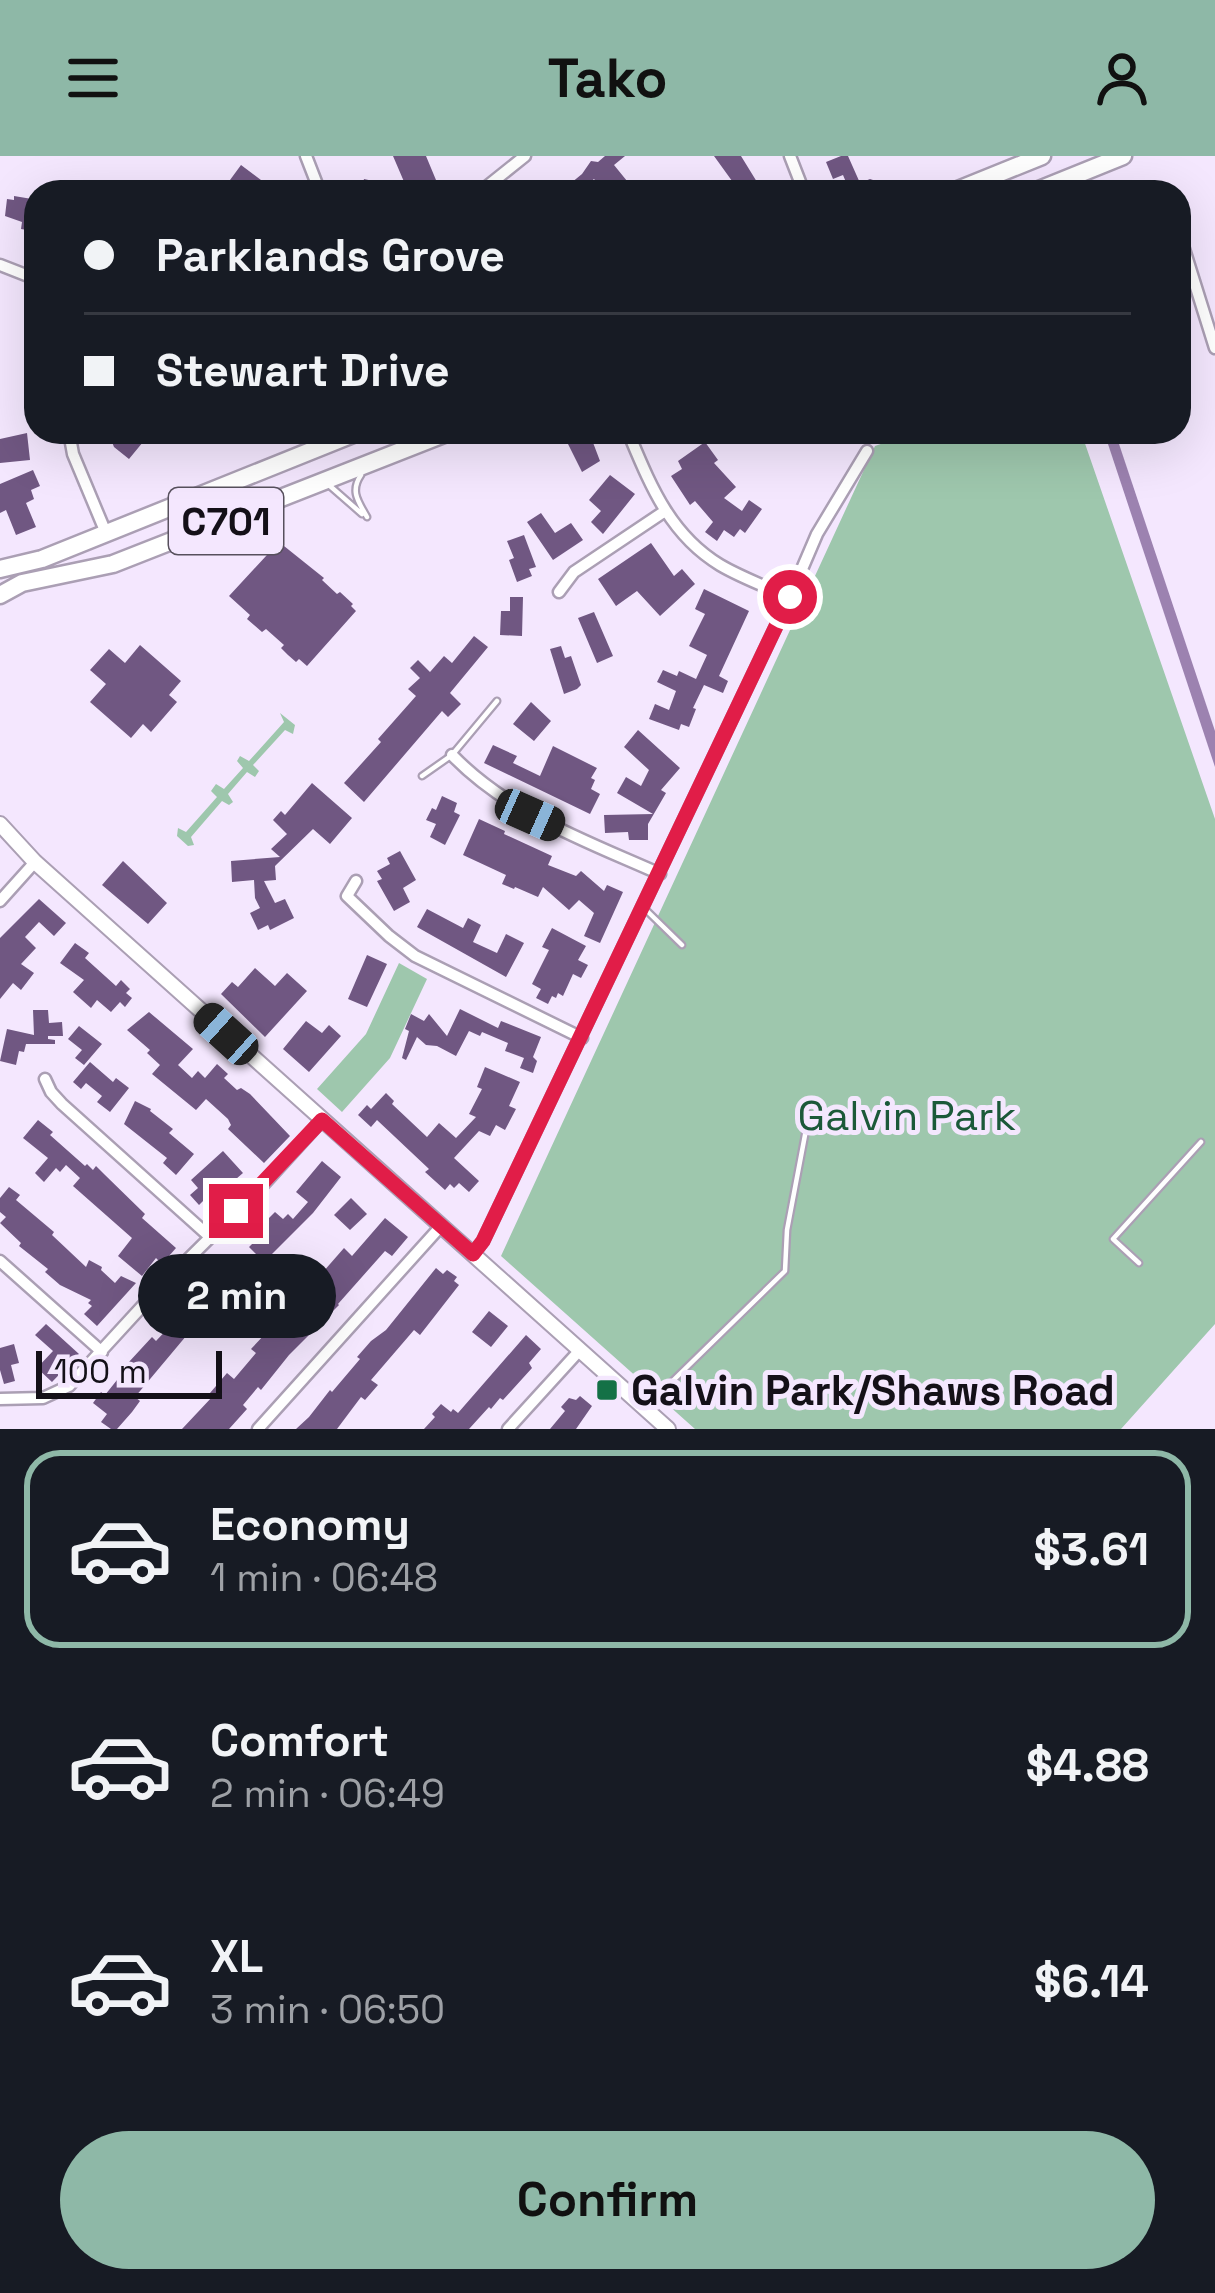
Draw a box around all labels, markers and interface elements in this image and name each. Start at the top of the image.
text: Tako [547,44,668,113]
icon: menu [60,45,126,111]
icon: person [1089,45,1155,111]
text: Parklands Grove [156,227,505,284]
text: Stewart Drive [156,342,450,399]
road number: C701 [169,488,283,554]
route start [763,570,817,624]
car [490,784,570,846]
car [187,997,265,1071]
park label: Galvin Park [798,1089,1016,1142]
route end [209,1184,263,1238]
callout: 2 min [137,1253,335,1337]
text: 2 min [187,1271,287,1320]
scale bar [36,1345,222,1398]
text: 100 m [54,1351,147,1393]
place label: Galvin Park/Shaws Road [631,1364,1115,1417]
marker: Galvin Park/Shaws Road [594,1377,620,1403]
icon: car [66,1495,174,1603]
text: Economy [210,1496,410,1553]
text: $3.61 [1033,1521,1149,1578]
text: 1 min · 06:48 [210,1553,438,1602]
icon: car [66,1711,174,1819]
text: Comfort [210,1712,389,1769]
text: $4.88 [1026,1737,1149,1794]
text: 2 min · 06:49 [210,1769,445,1818]
icon: car [66,1927,174,2035]
text: XL [210,1928,263,1985]
text: $6.14 [1034,1953,1149,2010]
text: 3 min · 06:50 [210,1985,445,2034]
button: Confirm [60,2131,1155,2269]

